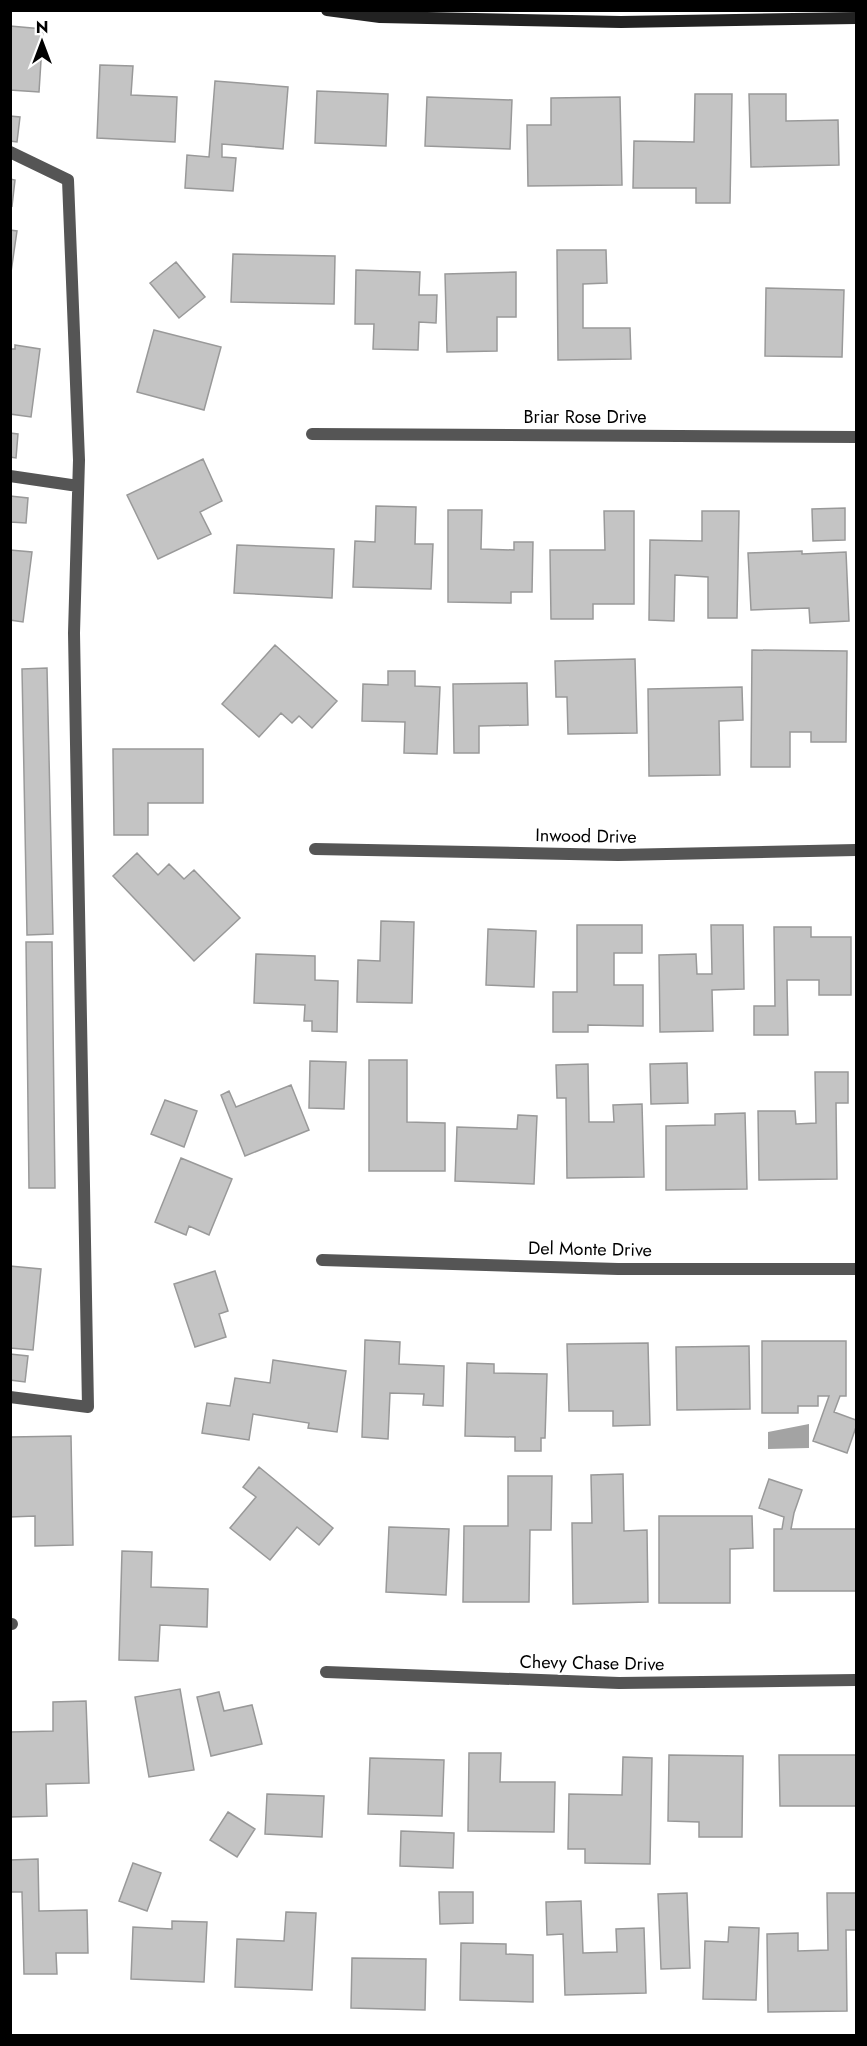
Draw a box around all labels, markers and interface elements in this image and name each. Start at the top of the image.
north arrow [12,12,72,72]
text: N [36,16,48,39]
street label: Briar Rose Drive [524,404,646,430]
street label: Inwood Drive [535,822,637,850]
street label: Del Monte Drive [528,1235,652,1263]
street label: Chevy Chase Drive [519,1649,665,1677]

